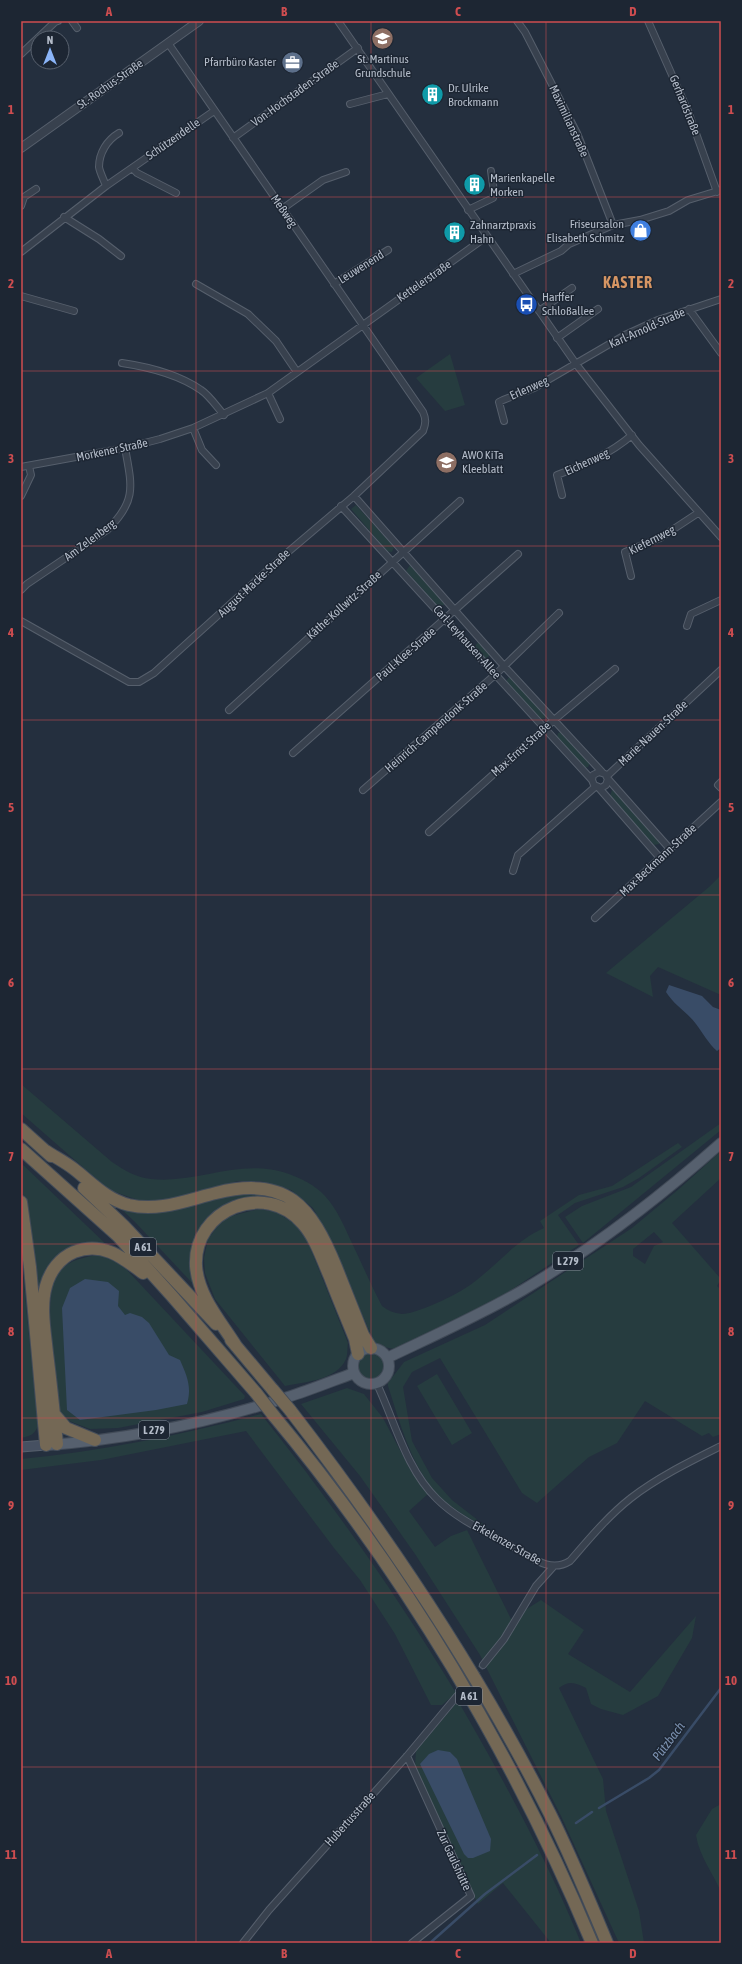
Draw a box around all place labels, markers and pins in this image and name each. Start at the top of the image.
school or university icon: St. Martinus Grundschule [370,25,396,51]
office icon: Pfarrbüro Kaster [279,49,305,75]
place label: St. Martinus Grundschule [355,52,411,80]
place label: Pfarrbüro Kaster [204,55,276,69]
place label: Dr. Ulrike Brockmann [448,81,498,109]
building icon: Dr. Ulrike Brockmann [420,82,446,108]
place label: Marienkapelle Morken [490,171,555,199]
building icon: Marienkapelle Morken [461,172,487,198]
place label: Friseursalon Elisabeth Schmitz [547,217,625,245]
place label: Zahnarztpraxis Hahn [470,218,536,246]
shop icon: Friseursalon Elisabeth Schmitz [627,218,653,244]
building icon: Zahnarztpraxis Hahn [442,219,468,245]
place label: Harffer Schloßallee [542,290,594,318]
bus stop icon: Harffer Schloßallee [514,291,540,317]
place label: AWO KiTa Kleeblatt [462,448,504,476]
school or university icon: AWO KiTa Kleeblatt [434,449,460,475]

